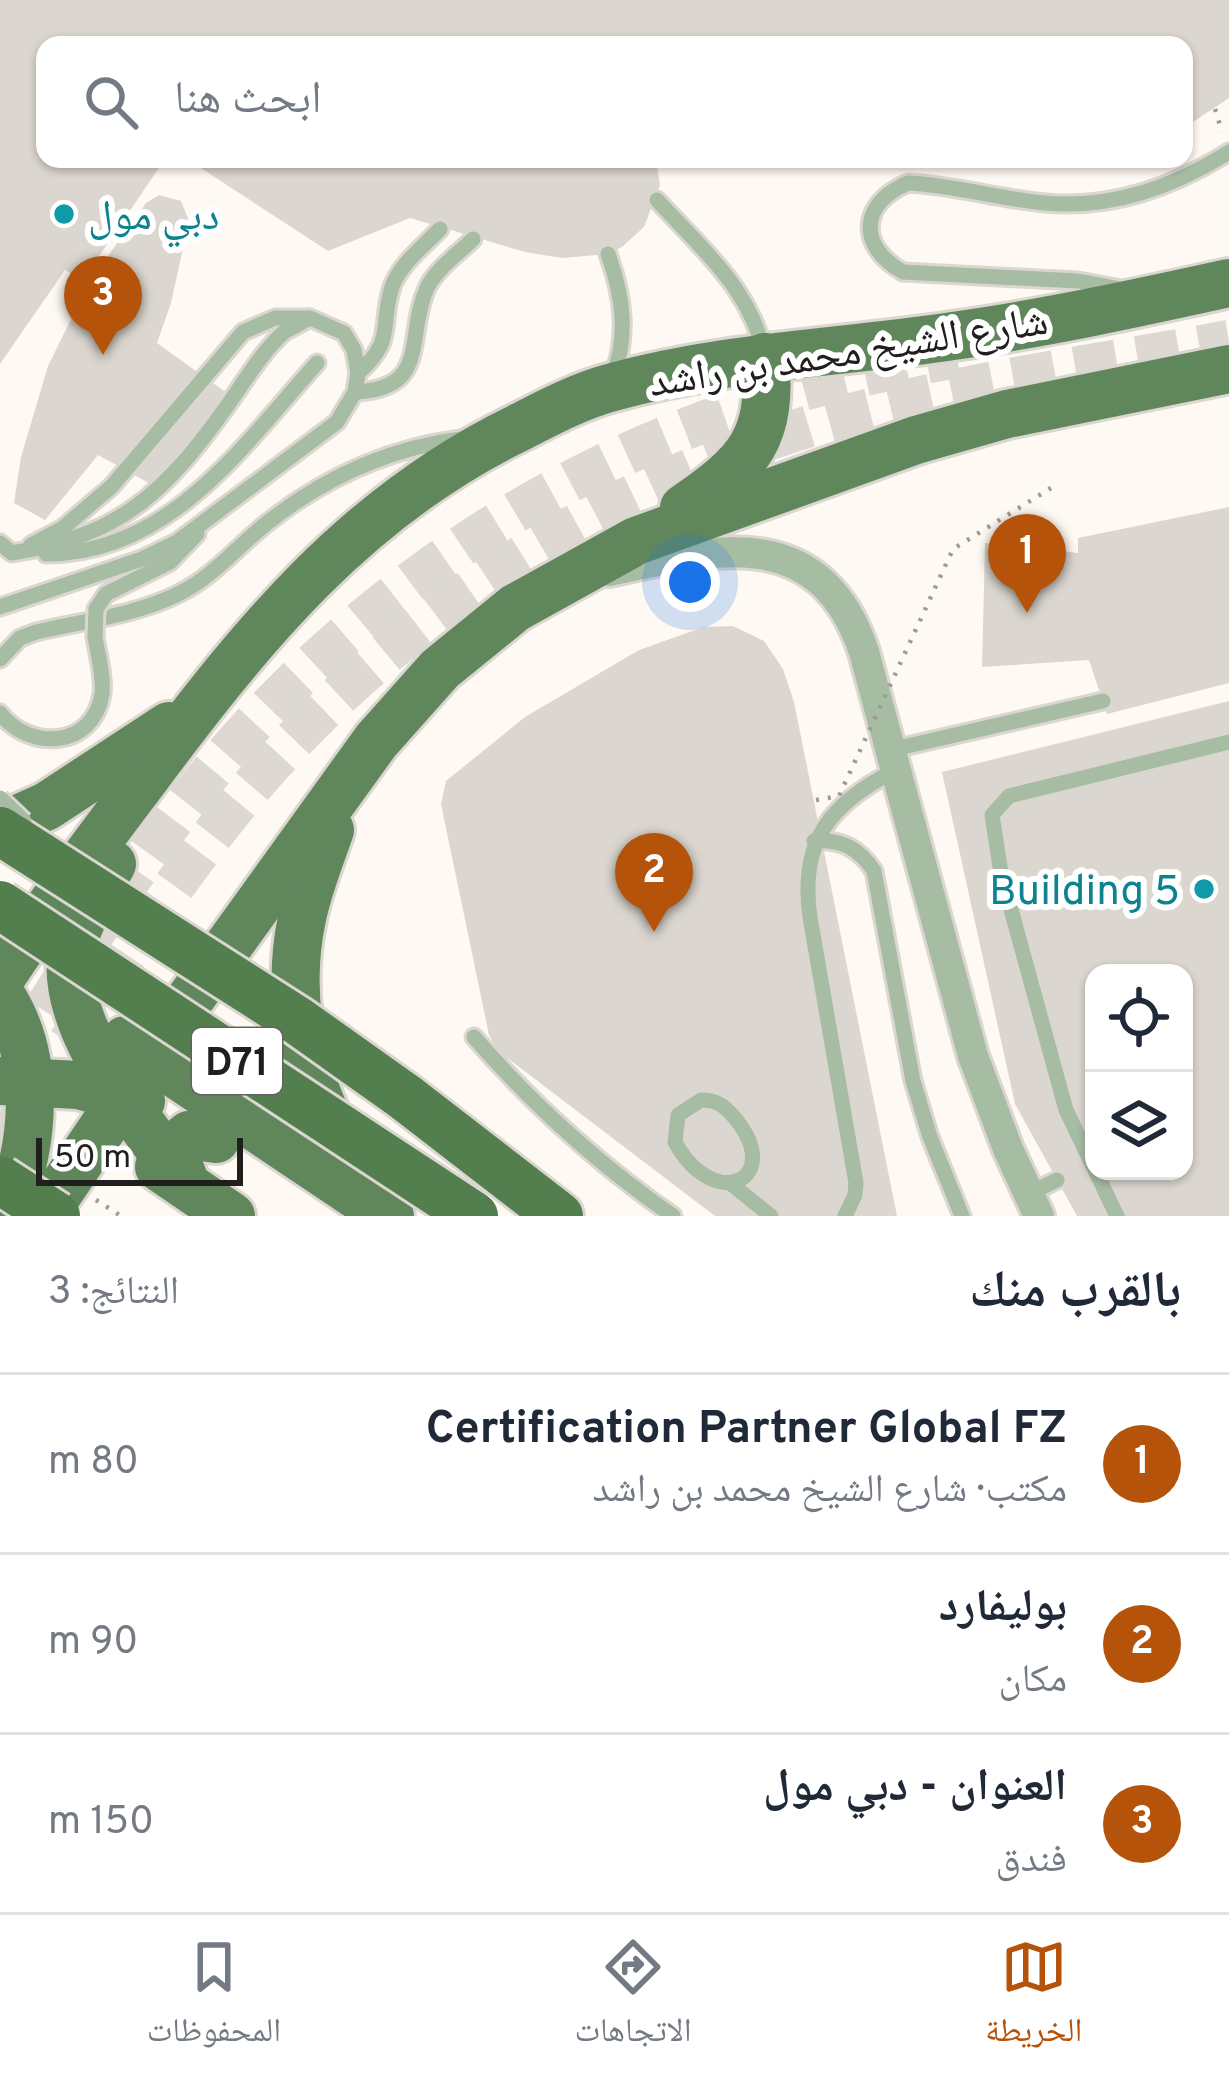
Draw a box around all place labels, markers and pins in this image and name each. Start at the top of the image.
place label: دبي مول [88,192,219,248]
marker: دبي مول [51,201,77,227]
pin: 3 [64,256,142,355]
pin: 1 [988,514,1066,613]
pin: 2 [615,833,693,932]
place label: Building 5 [989,867,1180,920]
marker: Building 5 [1191,876,1217,902]

